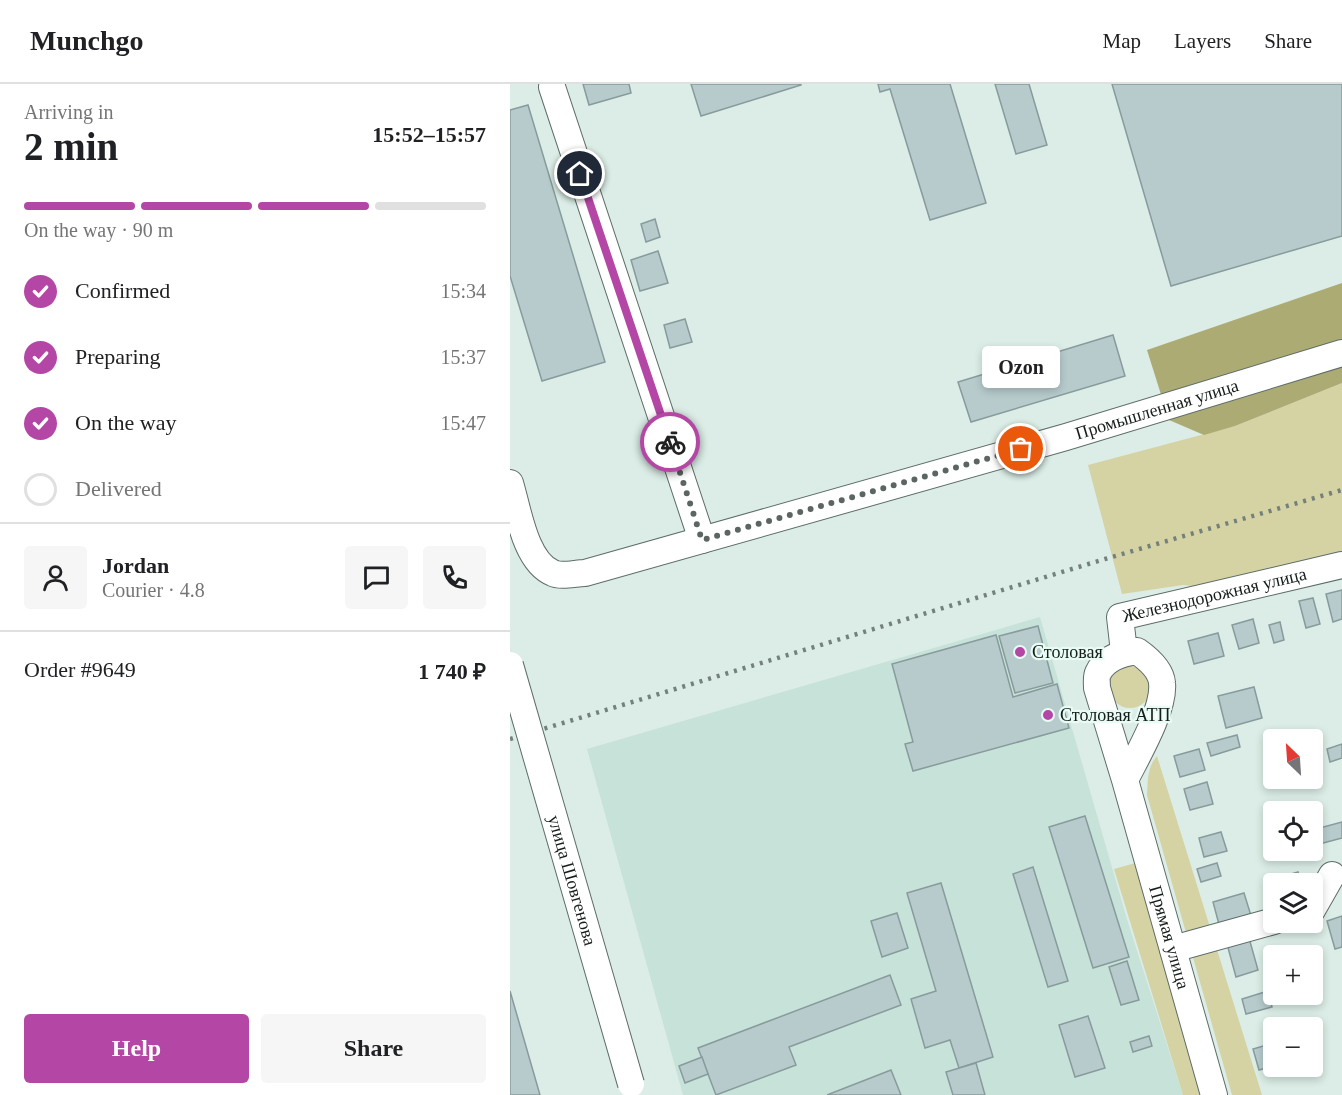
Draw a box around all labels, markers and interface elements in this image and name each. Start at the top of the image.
text: Munchgo [30,25,144,56]
text: Map [1103,29,1141,53]
text: Layers [1174,29,1231,53]
text: Share [1264,29,1312,53]
text: Arriving in [24,101,113,123]
text: 15:52–15:57 [372,122,486,147]
text: 2 min [24,125,118,168]
pin [554,148,605,199]
icon: home [563,157,596,190]
text: On the way · 90 m [24,219,173,241]
icon: check [24,275,57,308]
text: Confirmed [75,278,170,303]
text: 15:34 [440,280,486,302]
icon: check [24,341,57,374]
text: Preparing [75,344,161,369]
text: 15:37 [440,346,486,368]
callout: Ozon [982,347,1060,389]
text: Ozon [998,356,1044,378]
street label: Промышленная улица [1073,375,1241,444]
icon: check [24,407,57,440]
text: On the way [75,410,176,435]
text: 15:47 [440,412,486,434]
courier [640,412,700,472]
pin [995,423,1046,474]
icon: bike [654,426,687,459]
icon: bag [1004,432,1037,465]
text: Delivered [75,476,162,501]
button: person [24,546,87,609]
button: chat [345,546,408,609]
button: phone [423,546,486,609]
text: Jordan [102,553,169,578]
street label: Железнодорожная улица [1120,564,1308,626]
text: Courier · 4.8 [102,579,205,601]
place label: Столовая [1032,642,1103,662]
marker: Столовая [1013,645,1027,659]
text: Order #9649 [24,657,136,682]
text: 1 740 ₽ [418,659,486,684]
place label: Столовая АТП [1060,705,1171,725]
marker: Столовая АТП [1041,708,1055,722]
north arrow [1263,729,1323,789]
map controls [1263,729,1323,1077]
button: locate [1263,801,1323,861]
street label: улица Шовгенова [544,813,600,948]
button: layers [1263,873,1323,933]
street label: Прямая улица [1145,883,1194,991]
button: + [1263,945,1323,1005]
button: Help [24,1014,249,1083]
button: Share [261,1014,486,1083]
button: − [1263,1017,1323,1077]

